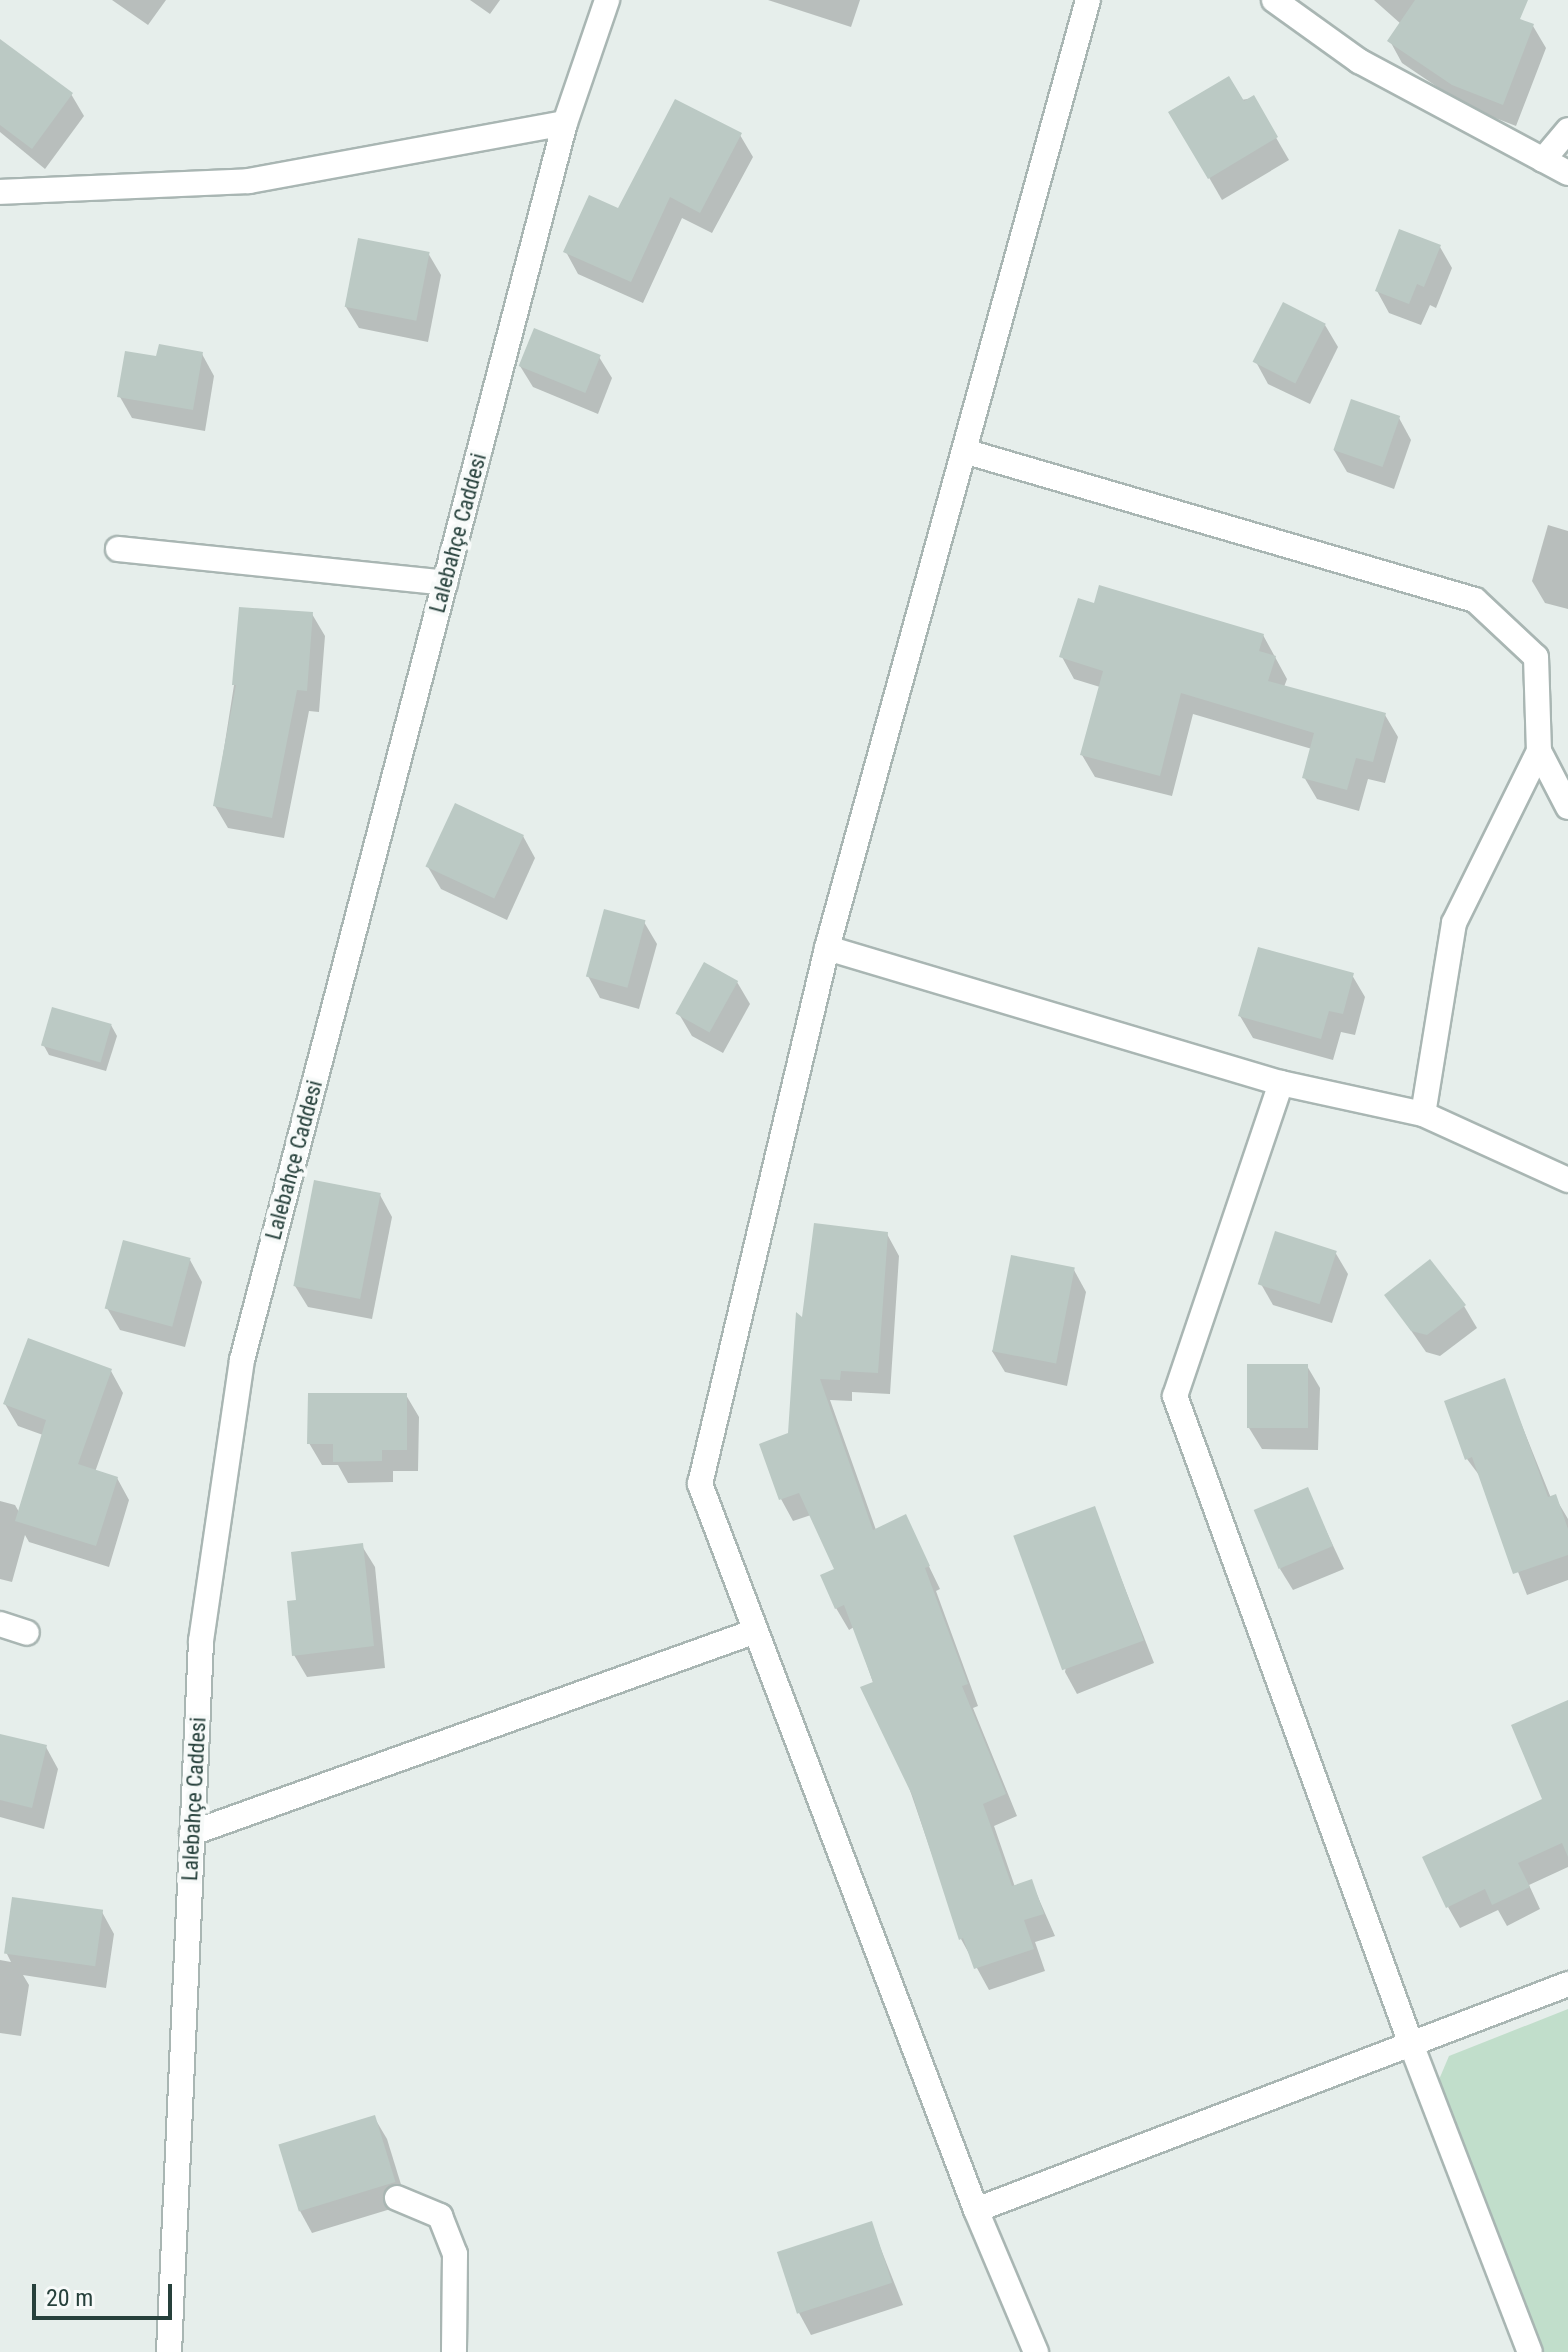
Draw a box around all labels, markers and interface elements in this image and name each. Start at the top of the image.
street label: Lalebahçe Caddesi [424,450,492,616]
street label: Lalebahçe Caddesi [260,1077,328,1243]
street label: Lalebahçe Caddesi [177,1716,211,1882]
scale bar [36,2268,176,2318]
text: 20 m [46,2284,93,2312]

